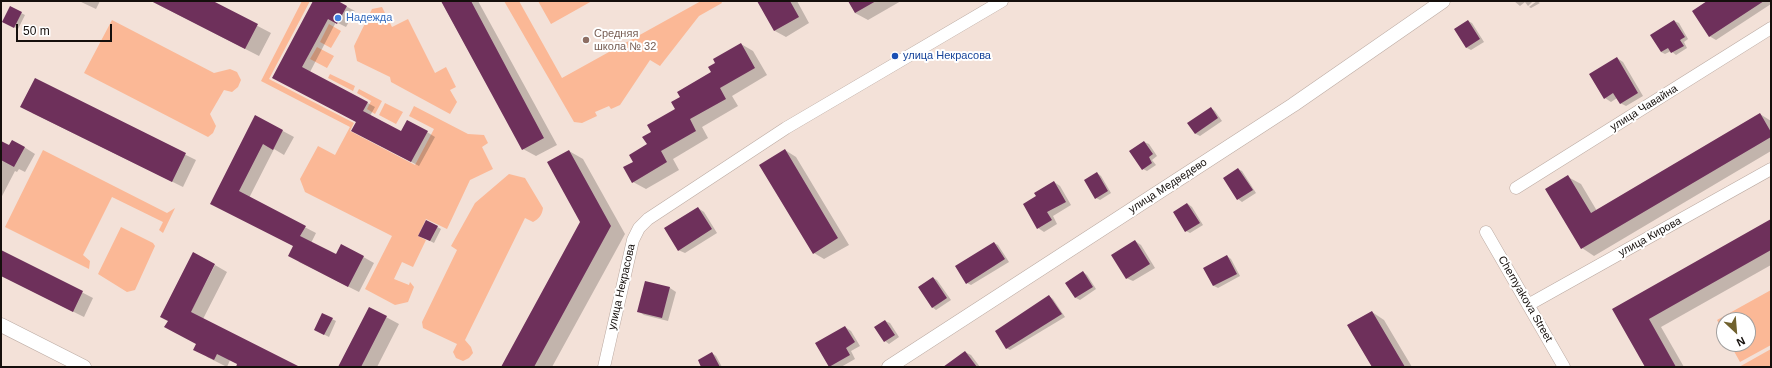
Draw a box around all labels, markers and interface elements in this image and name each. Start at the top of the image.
place label: Надежда [346,11,392,25]
marker: Надежда [333,13,343,23]
scale bar [18,16,114,42]
text: 50 m [23,24,50,38]
place label: Средняя школа № 32 [594,27,656,53]
marker: Средняя школа № 32 [581,35,591,45]
place label: улица Некрасова [903,49,991,63]
marker: улица Некрасова [890,51,900,61]
street label: улица Чавайна [1608,82,1680,134]
street label: улица Медведево [1126,156,1210,216]
street label: улица Кирова [1616,214,1684,260]
street label: улица Некрасова [606,243,638,331]
street label: Chernyakova Street [1495,254,1555,344]
north arrow [1716,312,1756,352]
text: N [1735,335,1747,349]

